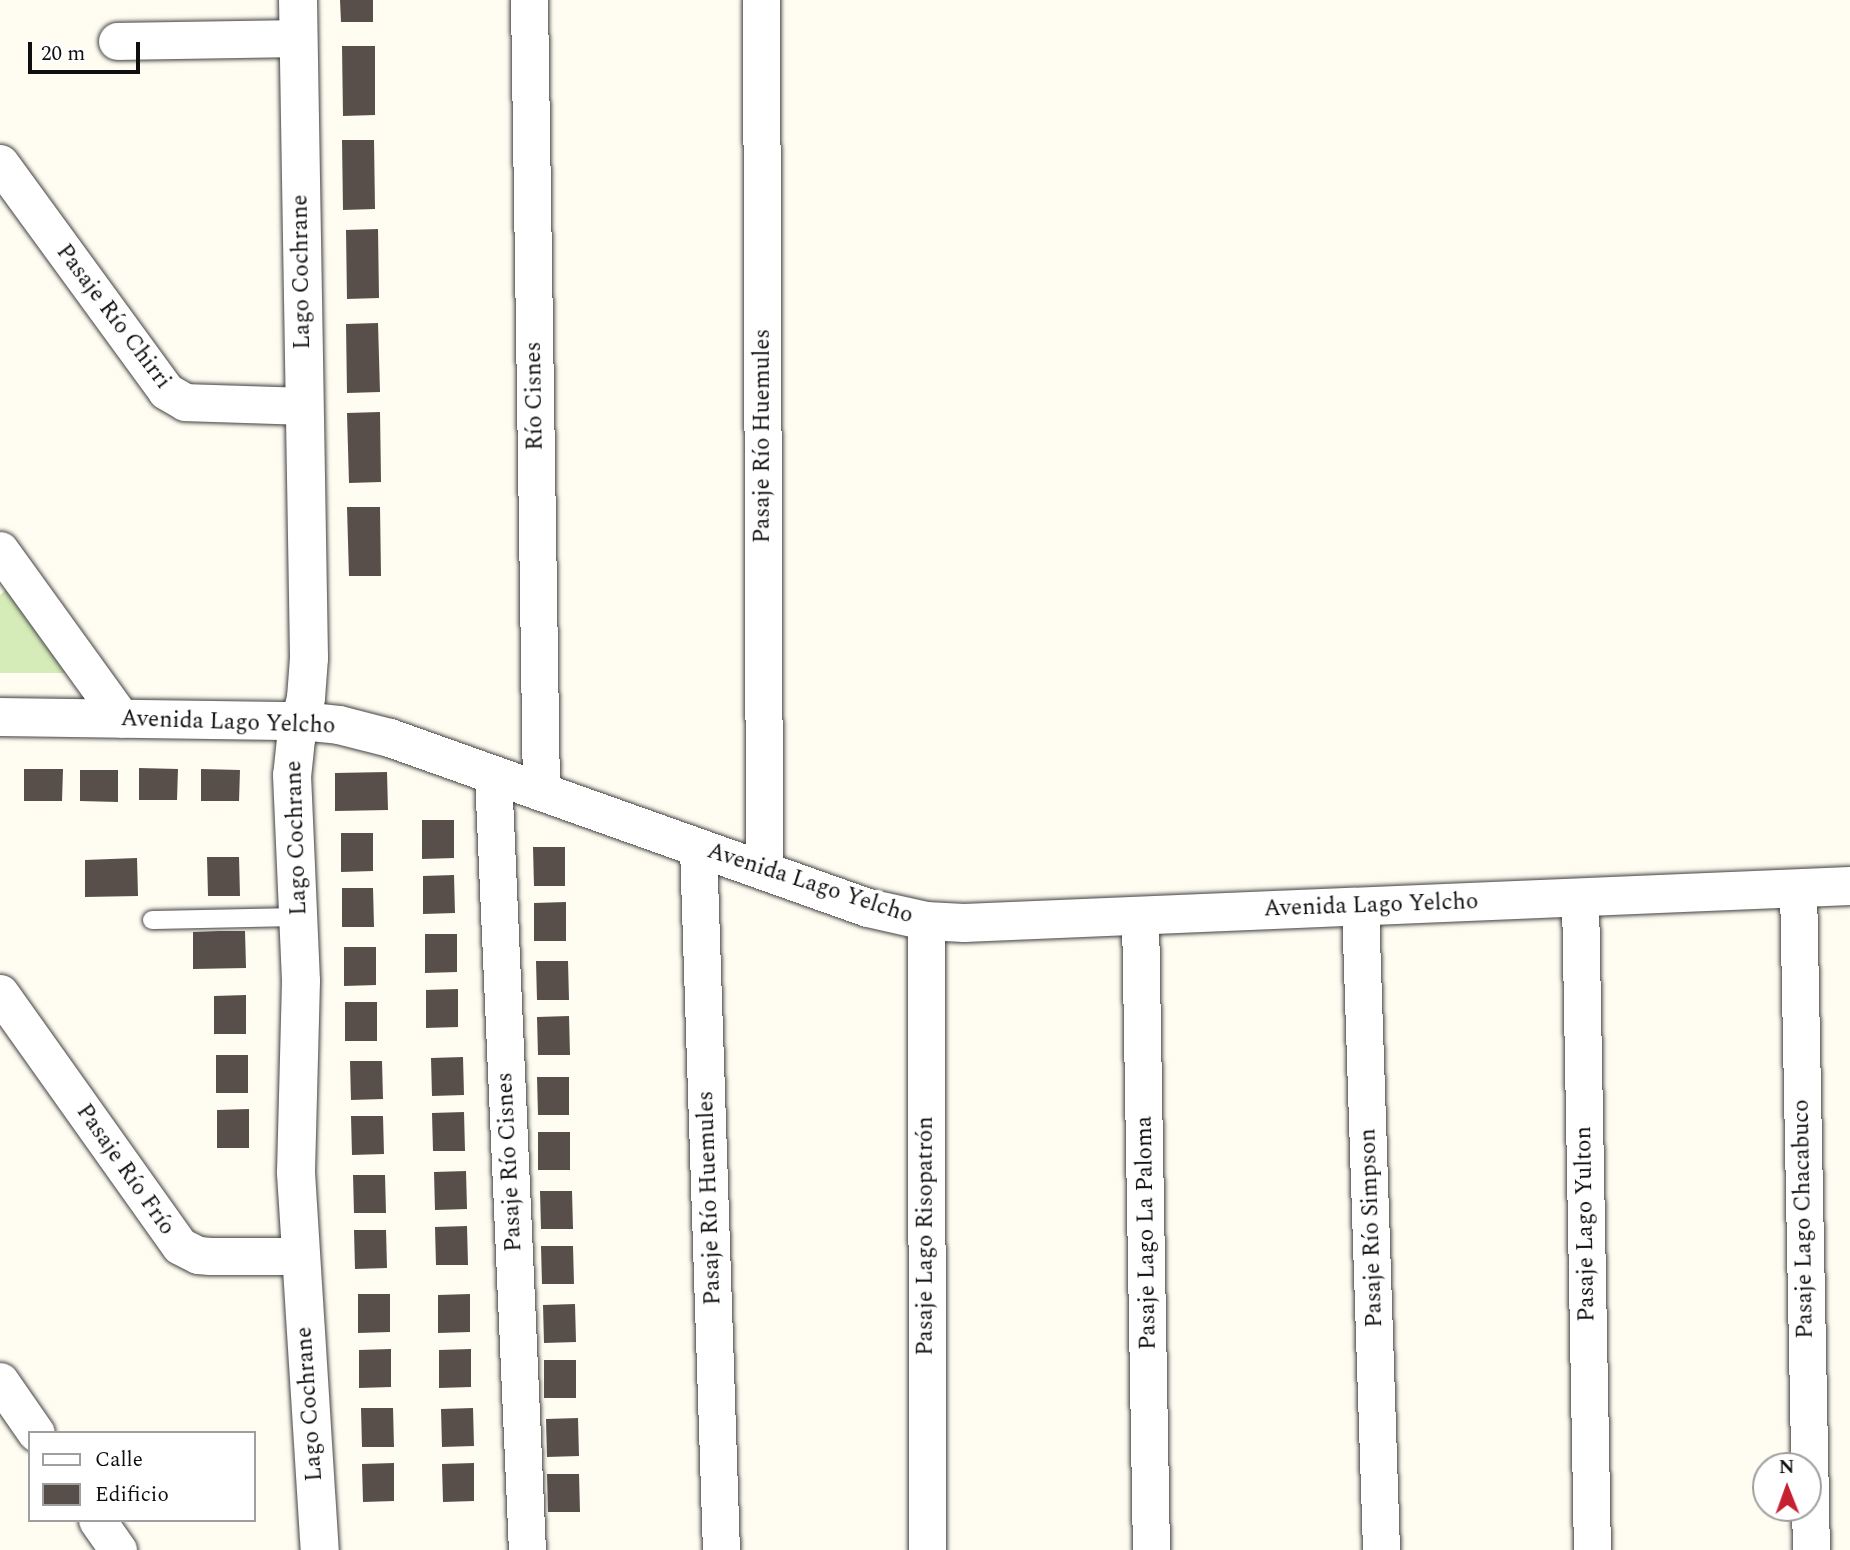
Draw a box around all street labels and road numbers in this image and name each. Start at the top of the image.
street label: Lago Cochrane [287,194,317,350]
street label: Pasaje Río Chirri [50,239,176,395]
street label: Pasaje Río Huemules [749,329,777,543]
street label: Río Cisnes [520,341,550,451]
street label: Avenida Lago Yelcho [120,705,336,741]
street label: Lago Cochrane [281,760,313,916]
street label: Avenida Lago Yelcho [704,838,916,930]
street label: Avenida Lago Yelcho [1263,888,1479,924]
street label: Pasaje Río Cisnes [492,1072,528,1252]
street label: Pasaje Río Huemules [692,1090,728,1306]
street label: Pasaje Río Frío [70,1099,180,1241]
street label: Pasaje Lago Chacabuco [1788,1099,1820,1339]
street label: Pasaje Lago Risopatrón [912,1116,940,1356]
street label: Pasaje Lago La Paloma [1131,1116,1163,1350]
street label: Pasaje Lago Yulton [1570,1126,1602,1322]
street label: Pasaje Río Simpson [1355,1128,1389,1328]
street label: Lago Cochrane [291,1326,329,1482]

